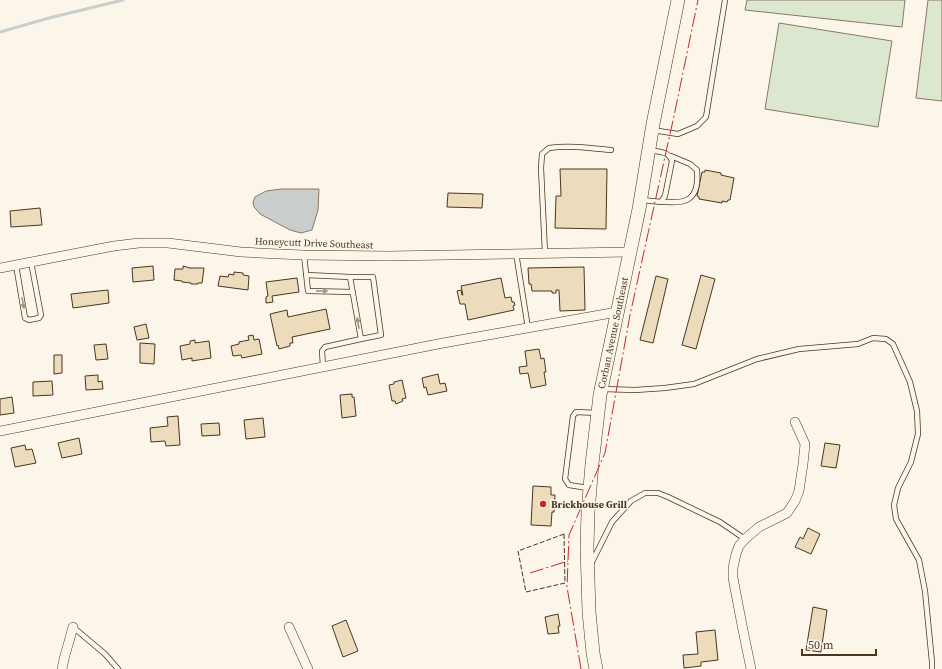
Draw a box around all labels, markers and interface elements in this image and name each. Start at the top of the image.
street label: Honeycutt Drive Southeast [255,234,374,252]
street label: Corban Avenue Southeast [595,275,631,390]
one-way arrow [316,288,328,295]
one-way arrow [20,297,26,310]
one-way arrow [355,317,361,330]
place label: Brickhouse Grill [551,498,627,511]
marker: Brickhouse Grill [538,499,548,509]
scale bar [802,631,876,657]
text: 50 m [808,637,834,653]

